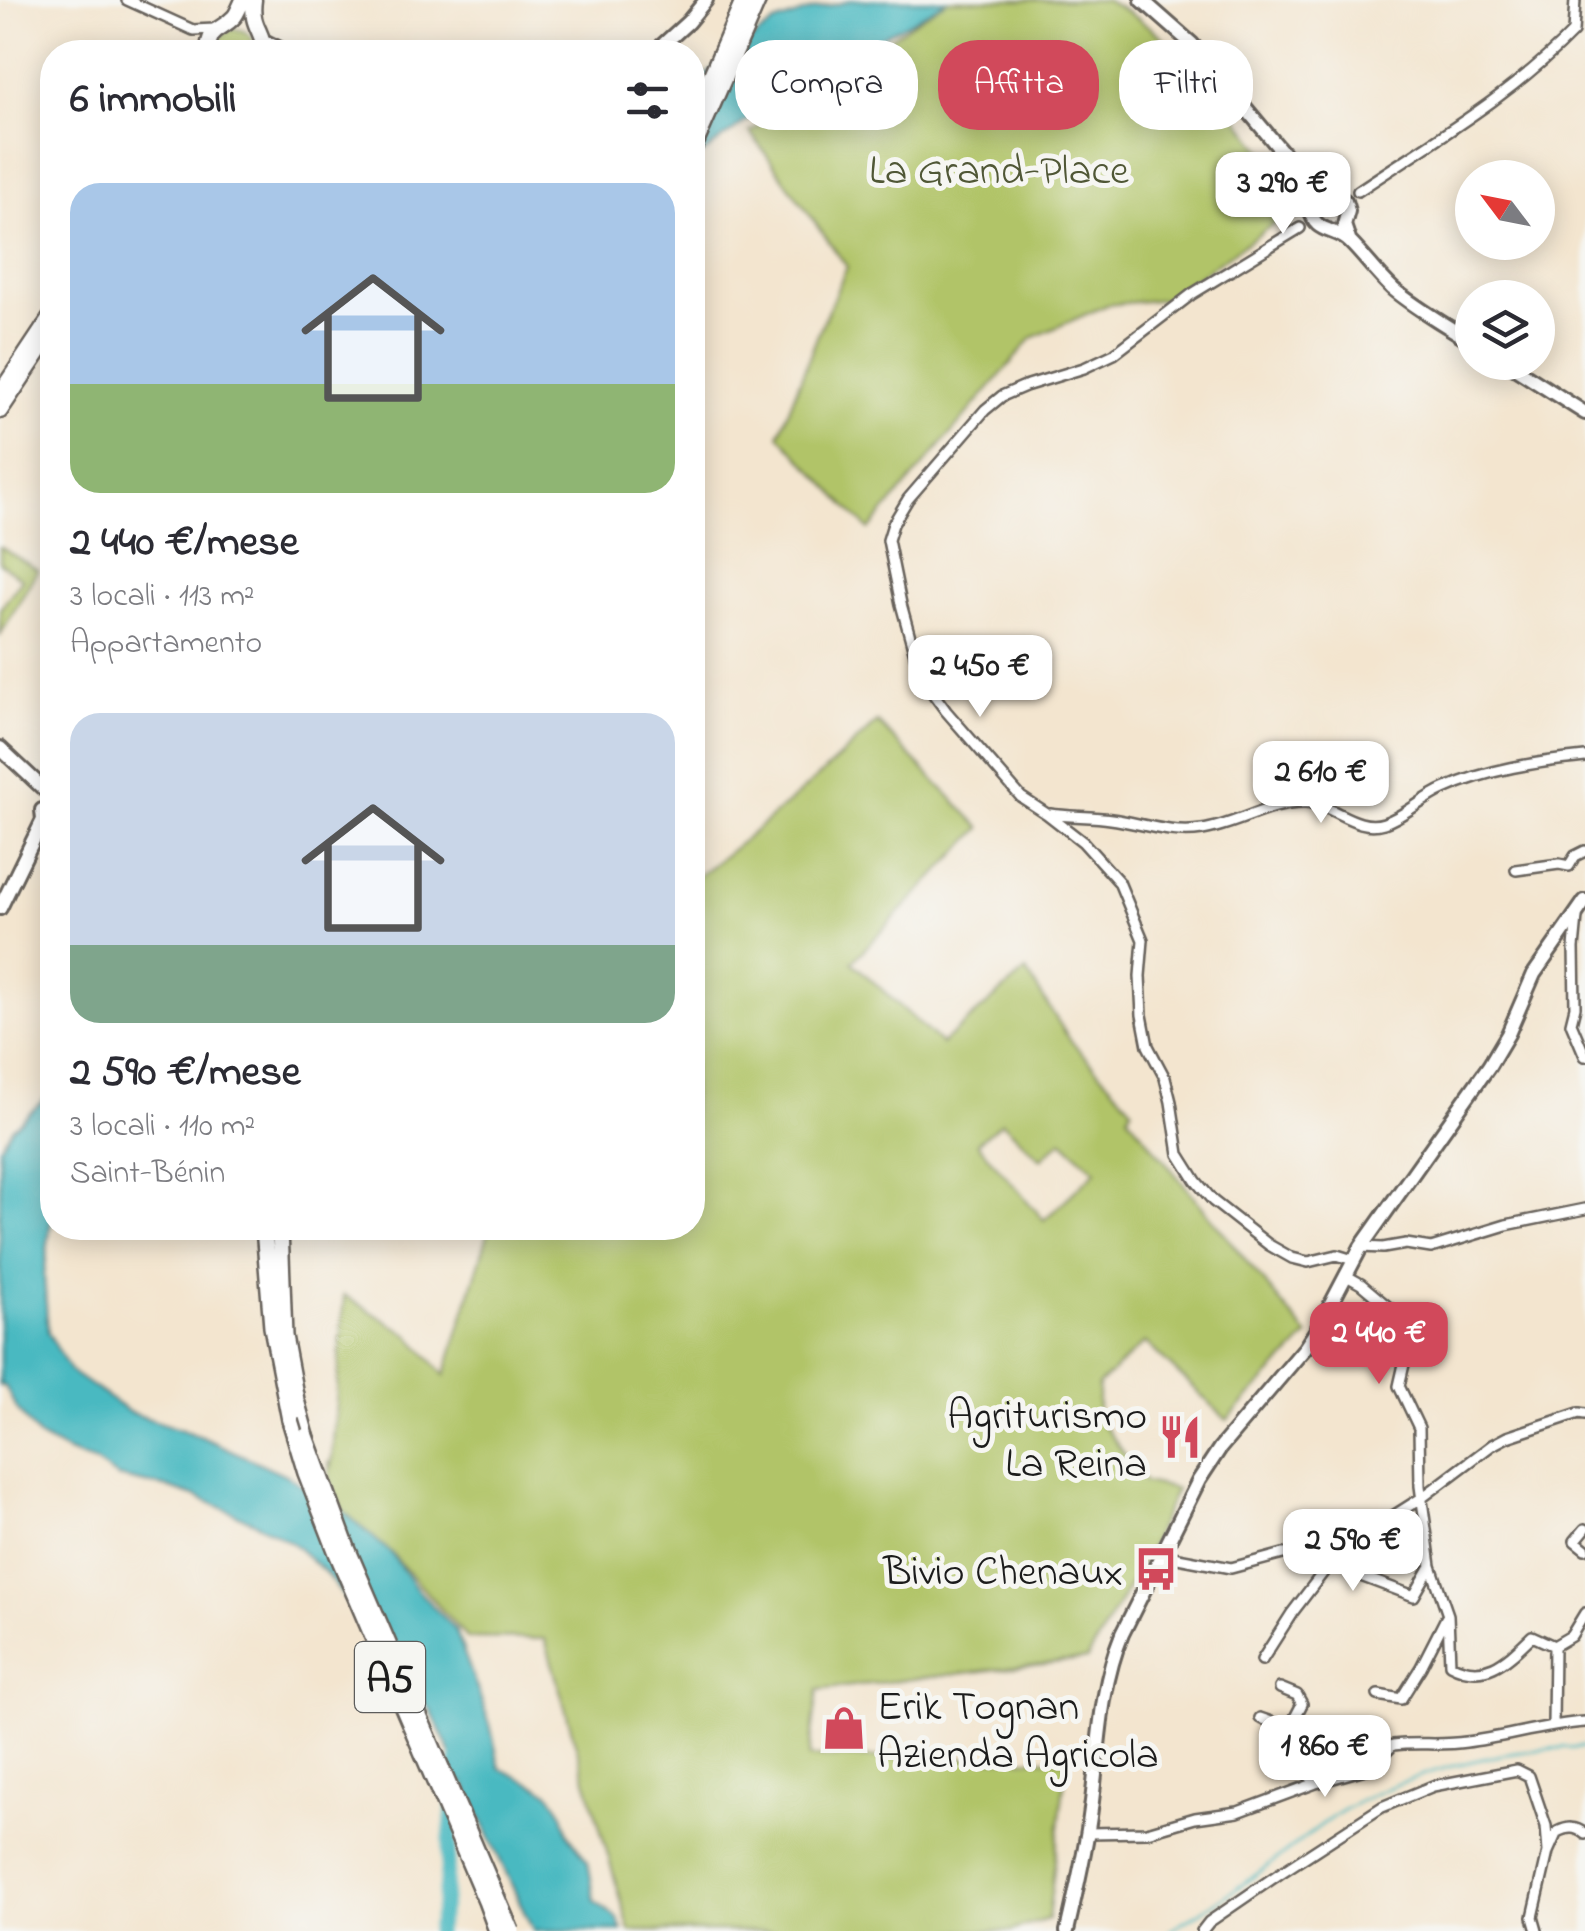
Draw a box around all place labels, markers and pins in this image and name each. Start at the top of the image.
pin: 3 290 € [1191,152,1375,237]
pin: 2 450 € [888,635,1072,720]
pin: 2 610 € [1229,741,1413,826]
pin: 2 440 € [1287,1302,1471,1387]
place label: Agriturismo La Reina [947,1387,1147,1496]
restaurant icon: Agriturismo La Reina [1156,1413,1204,1461]
pin: 2 590 € [1261,1509,1445,1594]
place label: Bivio Chenaux [882,1543,1123,1604]
bus stop icon: Bivio Chenaux [1132,1545,1180,1593]
place label: Erik Tognan Azienda Agricola [877,1678,1159,1787]
shop icon: Erik Tognan Azienda Agricola [820,1704,868,1752]
pin: 1 860 € [1233,1715,1417,1800]

